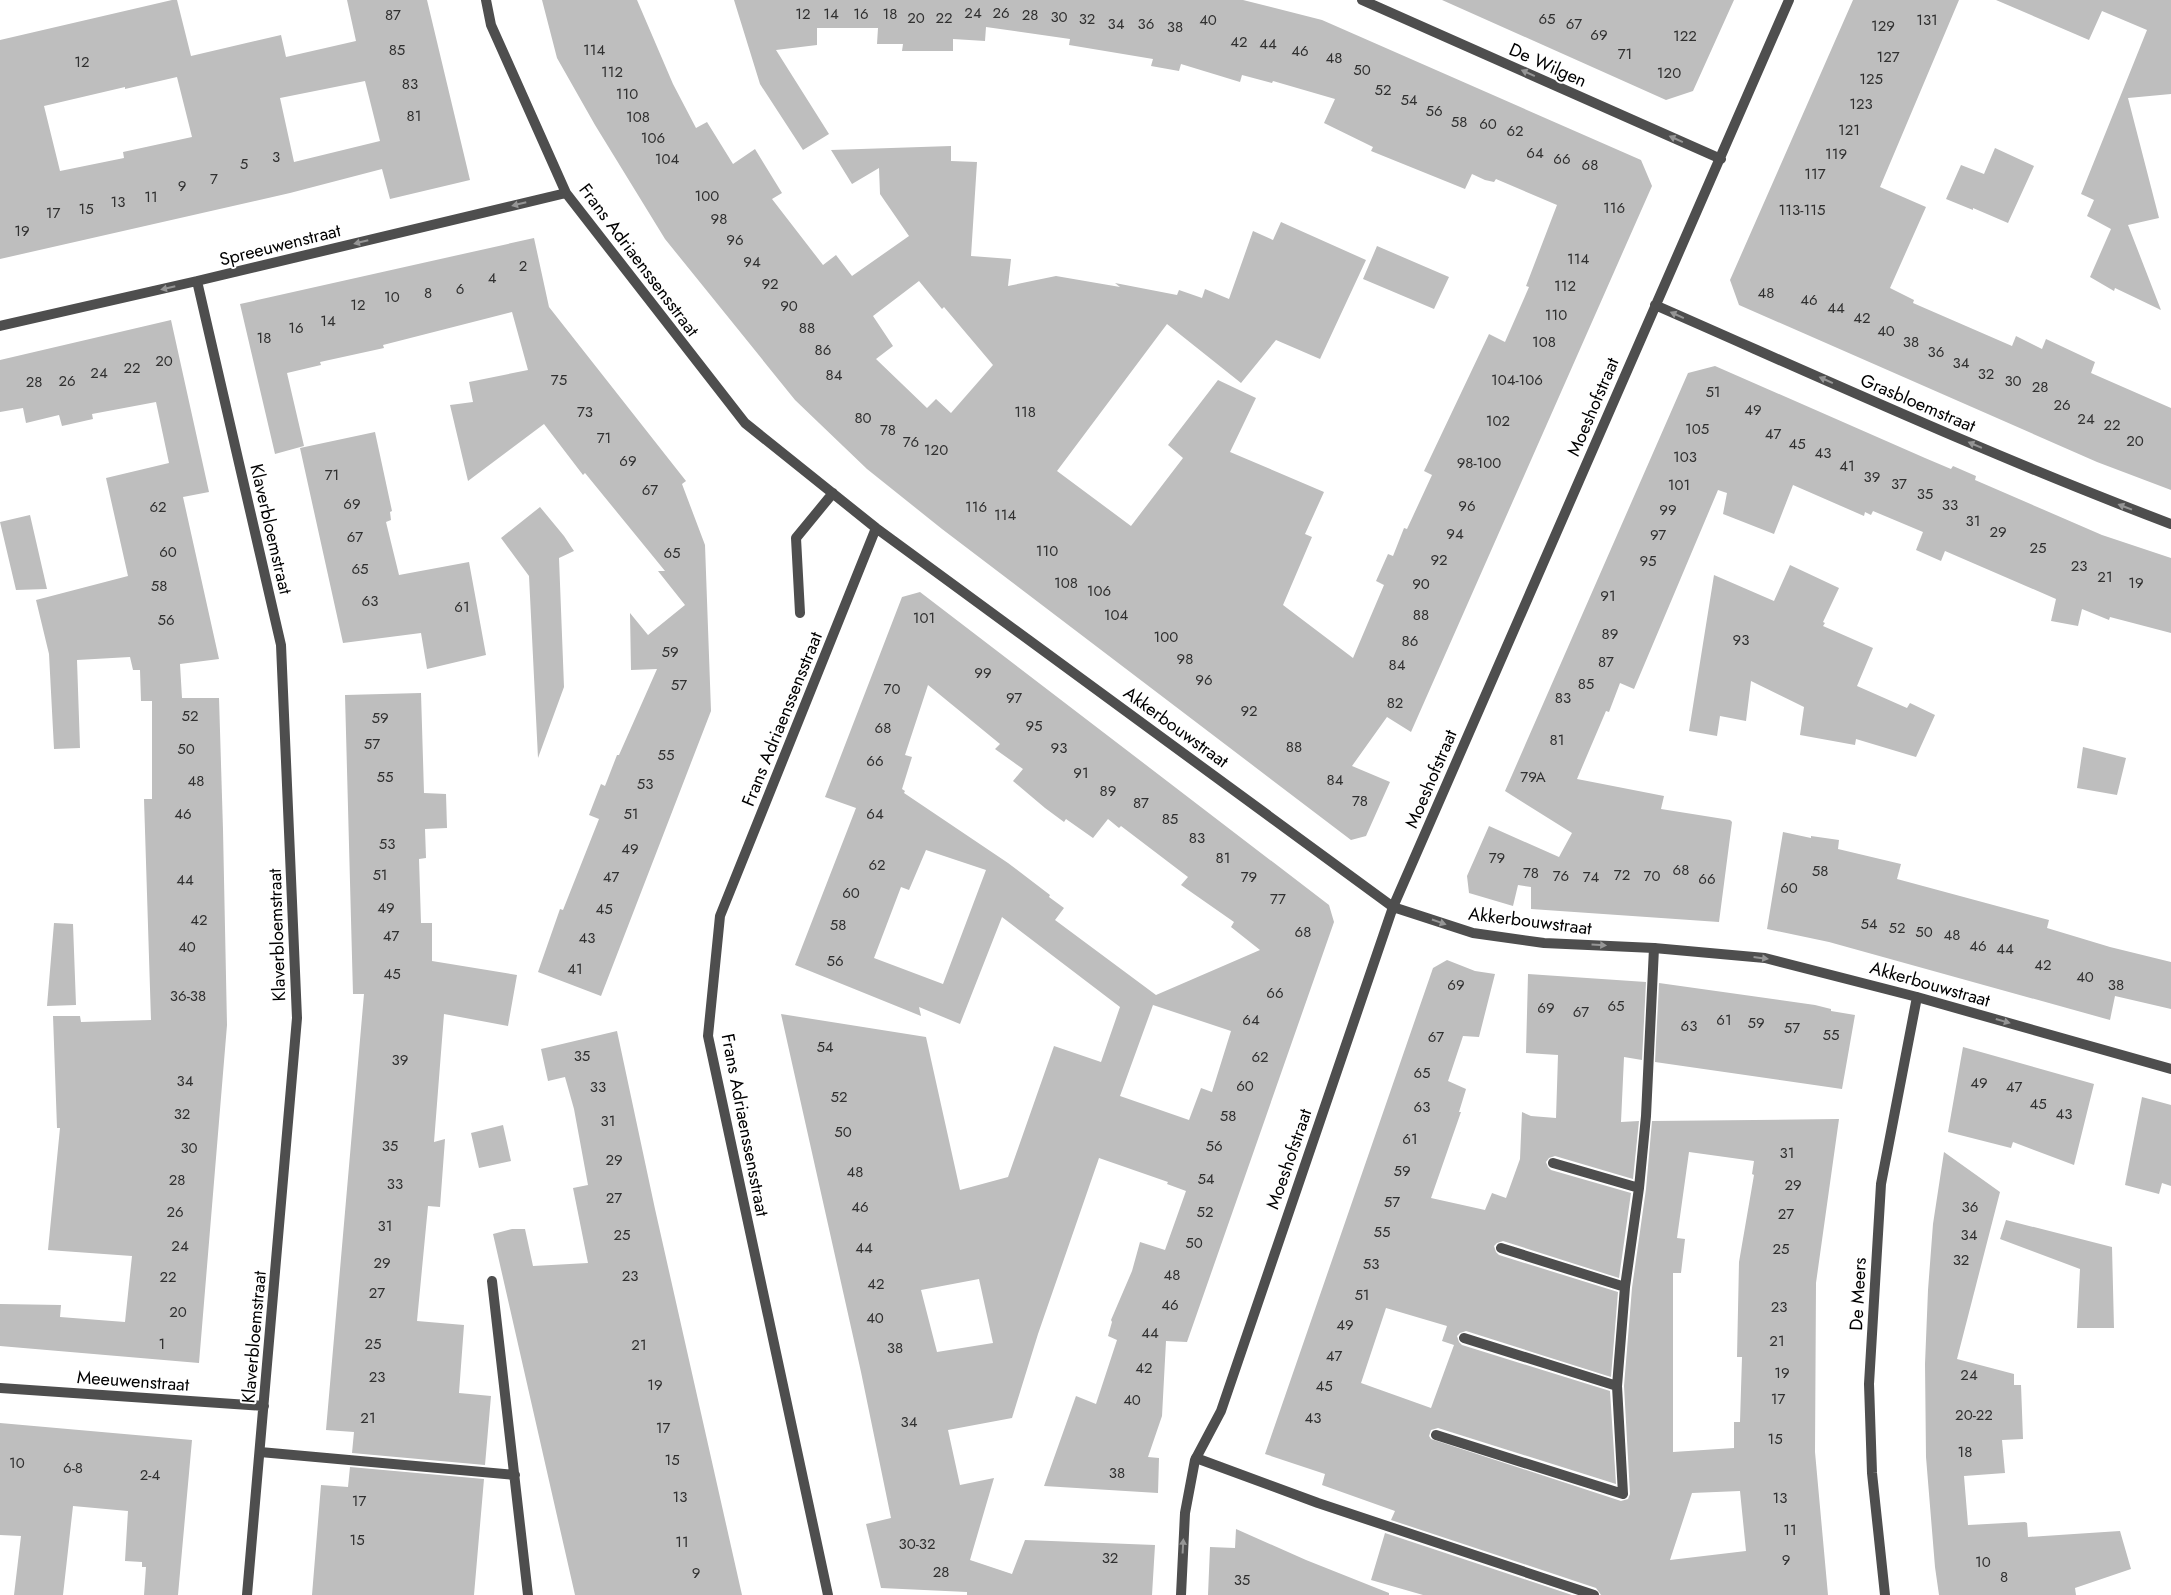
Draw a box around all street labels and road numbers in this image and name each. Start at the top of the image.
street label: De Wilgen [1505,36,1591,94]
street label: Frans Adriaenssensstraat [573,178,706,343]
street label: Spreeuwenstraat [217,217,344,273]
street label: Moeshofstraat [1561,353,1626,460]
street label: Grasbloemstraat [1856,367,1980,439]
street label: Klaverbloemstraat [243,461,299,597]
street label: Frans Adriaenssensstraat [735,627,829,810]
street label: Akkerbouwstraat [1118,680,1234,774]
street label: Moeshofstraat [1399,725,1464,832]
street label: Klaverbloemstraat [262,867,292,1002]
street label: Akkerbouwstraat [1467,901,1594,942]
street label: Akkerbouwstraat [1867,954,1994,1014]
street label: Frans Adriaenssensstraat [715,1031,776,1219]
street label: Moeshofstraat [1260,1105,1319,1213]
street label: De Meers [1843,1257,1873,1331]
street label: Klaverbloemstraat [235,1269,273,1404]
street label: Meeuwenstraat [76,1364,191,1398]

